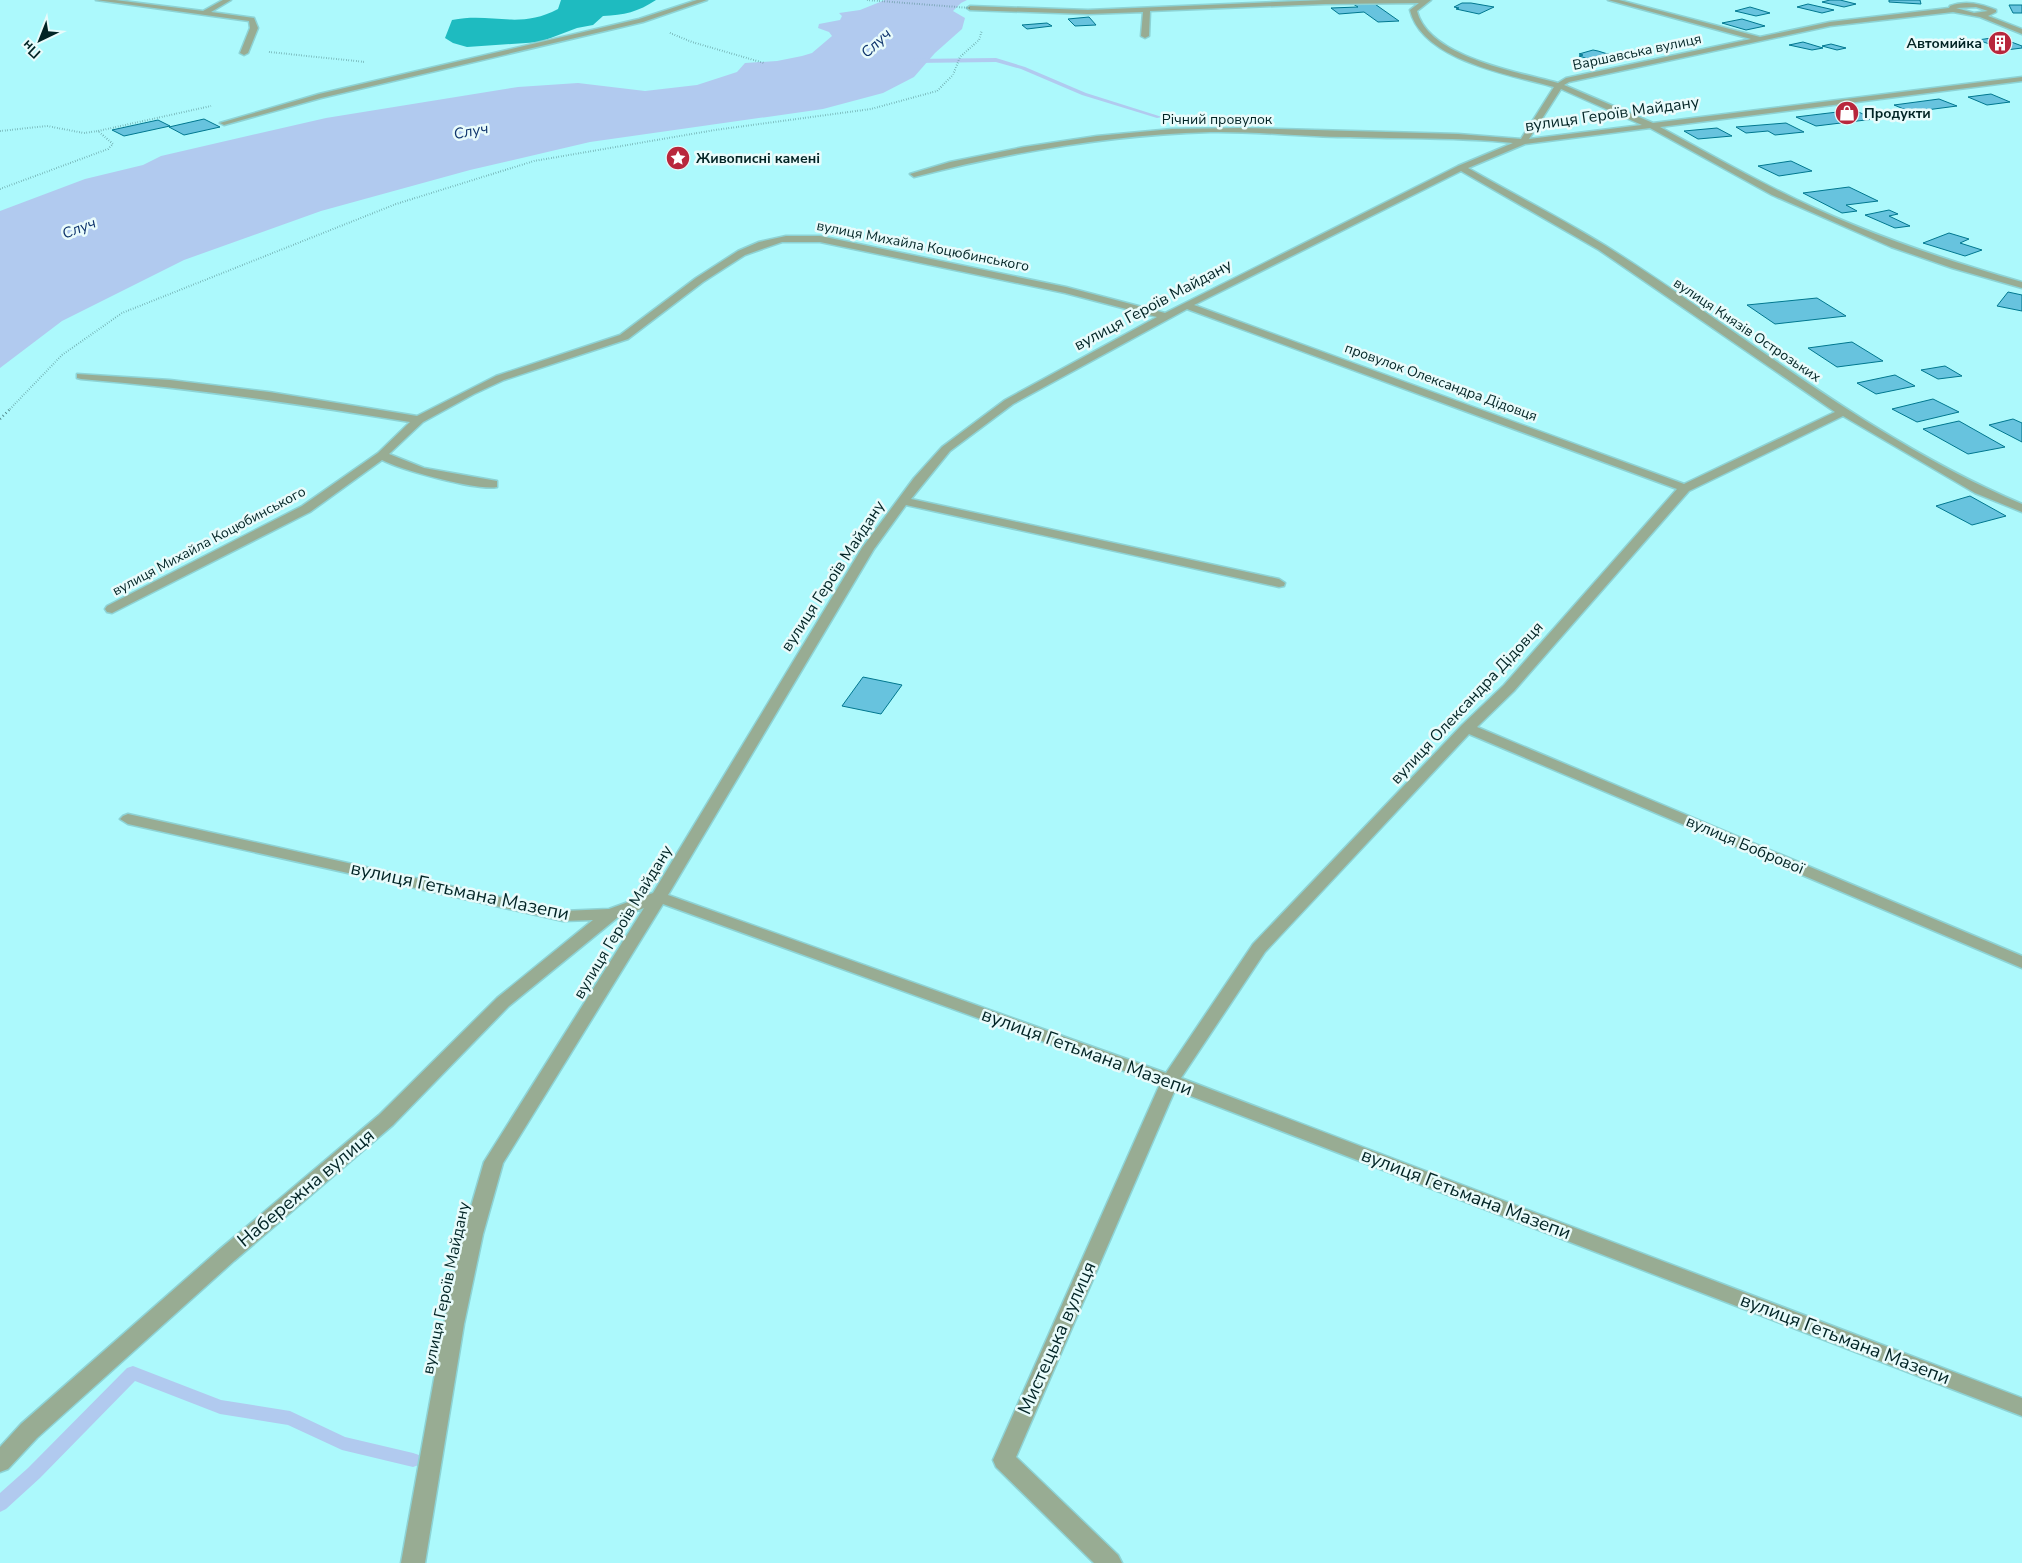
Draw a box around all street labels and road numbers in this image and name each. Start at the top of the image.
street label: Варшавська вулиця [1571,29,1703,75]
street label: вулиця Героїв Майдану [1523,91,1701,137]
street label: Річний провулок [1162,110,1273,129]
street label: вулиця Михайла Коцюбинського [815,216,1031,276]
street label: вулиця Героїв Майдану [1070,254,1236,356]
street label: вулиця Князів Острозьких [1670,273,1825,387]
street label: провулок Олександра Дідовця [1342,338,1540,426]
street label: вулиця Михайла Коцюбинського [109,482,309,600]
street label: вулиця Героїв Майдану [776,496,890,656]
street label: вулиця Олександра Дідовця [1386,617,1548,789]
street label: вулиця Бобрової [1683,810,1809,880]
street label: вулиця Героїв Майдану [568,841,678,1003]
street label: вулиця Гетьмана Мазепи [348,855,572,927]
street label: вулиця Гетьмана Мазепи [978,1002,1196,1102]
street label: Набережна вулиця [232,1123,380,1253]
street label: вулиця Гетьмана Мазепи [1357,1142,1575,1246]
street label: вулиця Героїв Майдану [417,1199,475,1376]
street label: Мистецька вулиця [1012,1257,1102,1419]
street label: вулиця Гетьмана Мазепи [1736,1287,1954,1391]

